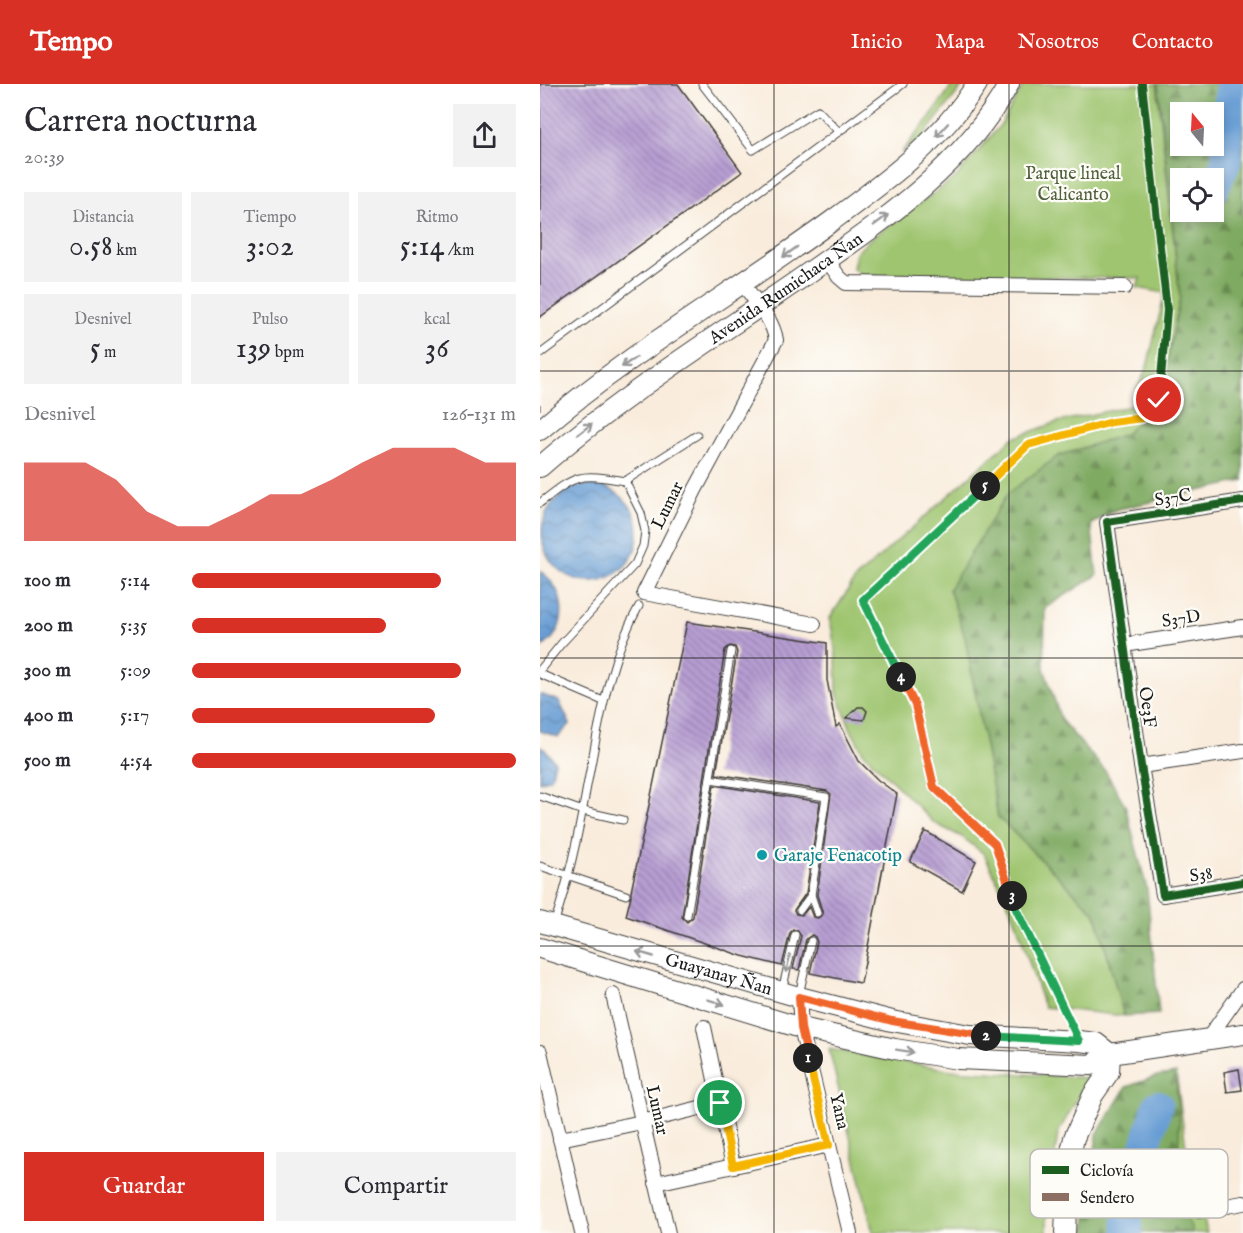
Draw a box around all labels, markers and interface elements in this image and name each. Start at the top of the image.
text: Tempo [30,25,113,60]
text: Inicio [851,29,902,56]
text: Mapa [935,29,985,56]
text: Nosotros [1018,29,1099,56]
text: Contacto [1132,29,1213,56]
text: Carrera nocturna [24,101,257,143]
north arrow [1170,102,1224,156]
map controls [1170,102,1224,222]
button: share [453,104,516,167]
one-way arrow [935,123,949,138]
text: 20:39 [24,145,65,170]
park label: Parque lineal Calicanto [1025,163,1121,207]
button: locate [1170,168,1224,222]
text: Distancia [72,208,134,228]
text: Tiempo [244,208,296,228]
text: Ritmo [416,208,458,228]
one-way arrow [873,213,889,226]
text: 0.58 [69,228,113,266]
text: 3:02 [246,228,294,266]
text: 5:14 [400,228,444,266]
street label: Avenida Rumichaca Ñan [704,228,868,351]
text: km [113,241,137,261]
text: /km [444,241,474,261]
one-way arrow [782,246,798,258]
text: Desnivel [74,310,132,330]
text: Pulso [252,310,288,330]
text: kcal [424,310,450,330]
text: 5 [90,330,101,368]
text: 139 [236,330,271,368]
text: 36 [425,330,449,368]
text: m [101,343,116,363]
text: bpm [271,343,304,363]
one-way arrow [621,356,637,368]
pin [1133,374,1184,425]
icon: check [1142,383,1175,416]
text: Desnivel [24,402,96,427]
text: 126–131 m [442,402,516,427]
one-way arrow [576,423,592,435]
pin: 5 [970,471,1000,501]
text: 5 [982,476,988,496]
street label: Lumar [647,478,690,533]
street label: S37C [1153,484,1194,513]
text: 100 m [24,568,71,593]
text: 5:14 [120,568,150,593]
street label: S37D [1160,605,1202,634]
text: 200 m [24,613,73,638]
text: 5:35 [120,613,147,638]
text: 300 m [24,658,71,683]
text: 5:09 [120,658,151,683]
pin: 4 [886,662,916,692]
text: 4 [897,667,905,687]
street label: Oe3F [1132,685,1161,730]
text: 400 m [24,703,73,728]
text: 5:17 [120,703,149,728]
text: 500 m [24,748,71,773]
text: 4:54 [120,748,152,773]
place label: Garaje Fenacotip [774,845,902,868]
marker: Garaje Fenacotip [755,848,769,862]
street label: S38 [1188,862,1214,889]
pin: 3 [997,881,1027,911]
text: 3 [1009,886,1015,906]
one-way arrow [636,947,655,959]
street label: Guayanay Ñan [662,949,775,1002]
one-way arrow [782,954,794,973]
one-way arrow [706,997,725,1008]
pin: 2 [971,1021,1001,1051]
text: 2 [982,1026,990,1046]
pin: 1 [793,1043,823,1073]
one-way arrow [895,1045,914,1056]
text: 1 [805,1048,811,1068]
pin [694,1077,745,1128]
street label: Lumar [640,1083,674,1138]
icon: arrive [703,1086,736,1119]
street label: Yana [823,1091,854,1132]
legend [1030,1149,1228,1218]
button: Guardar [24,1152,264,1221]
button: Compartir [276,1152,516,1221]
text: Ciclovía [1080,1162,1134,1182]
text: Sendero [1080,1189,1135,1209]

